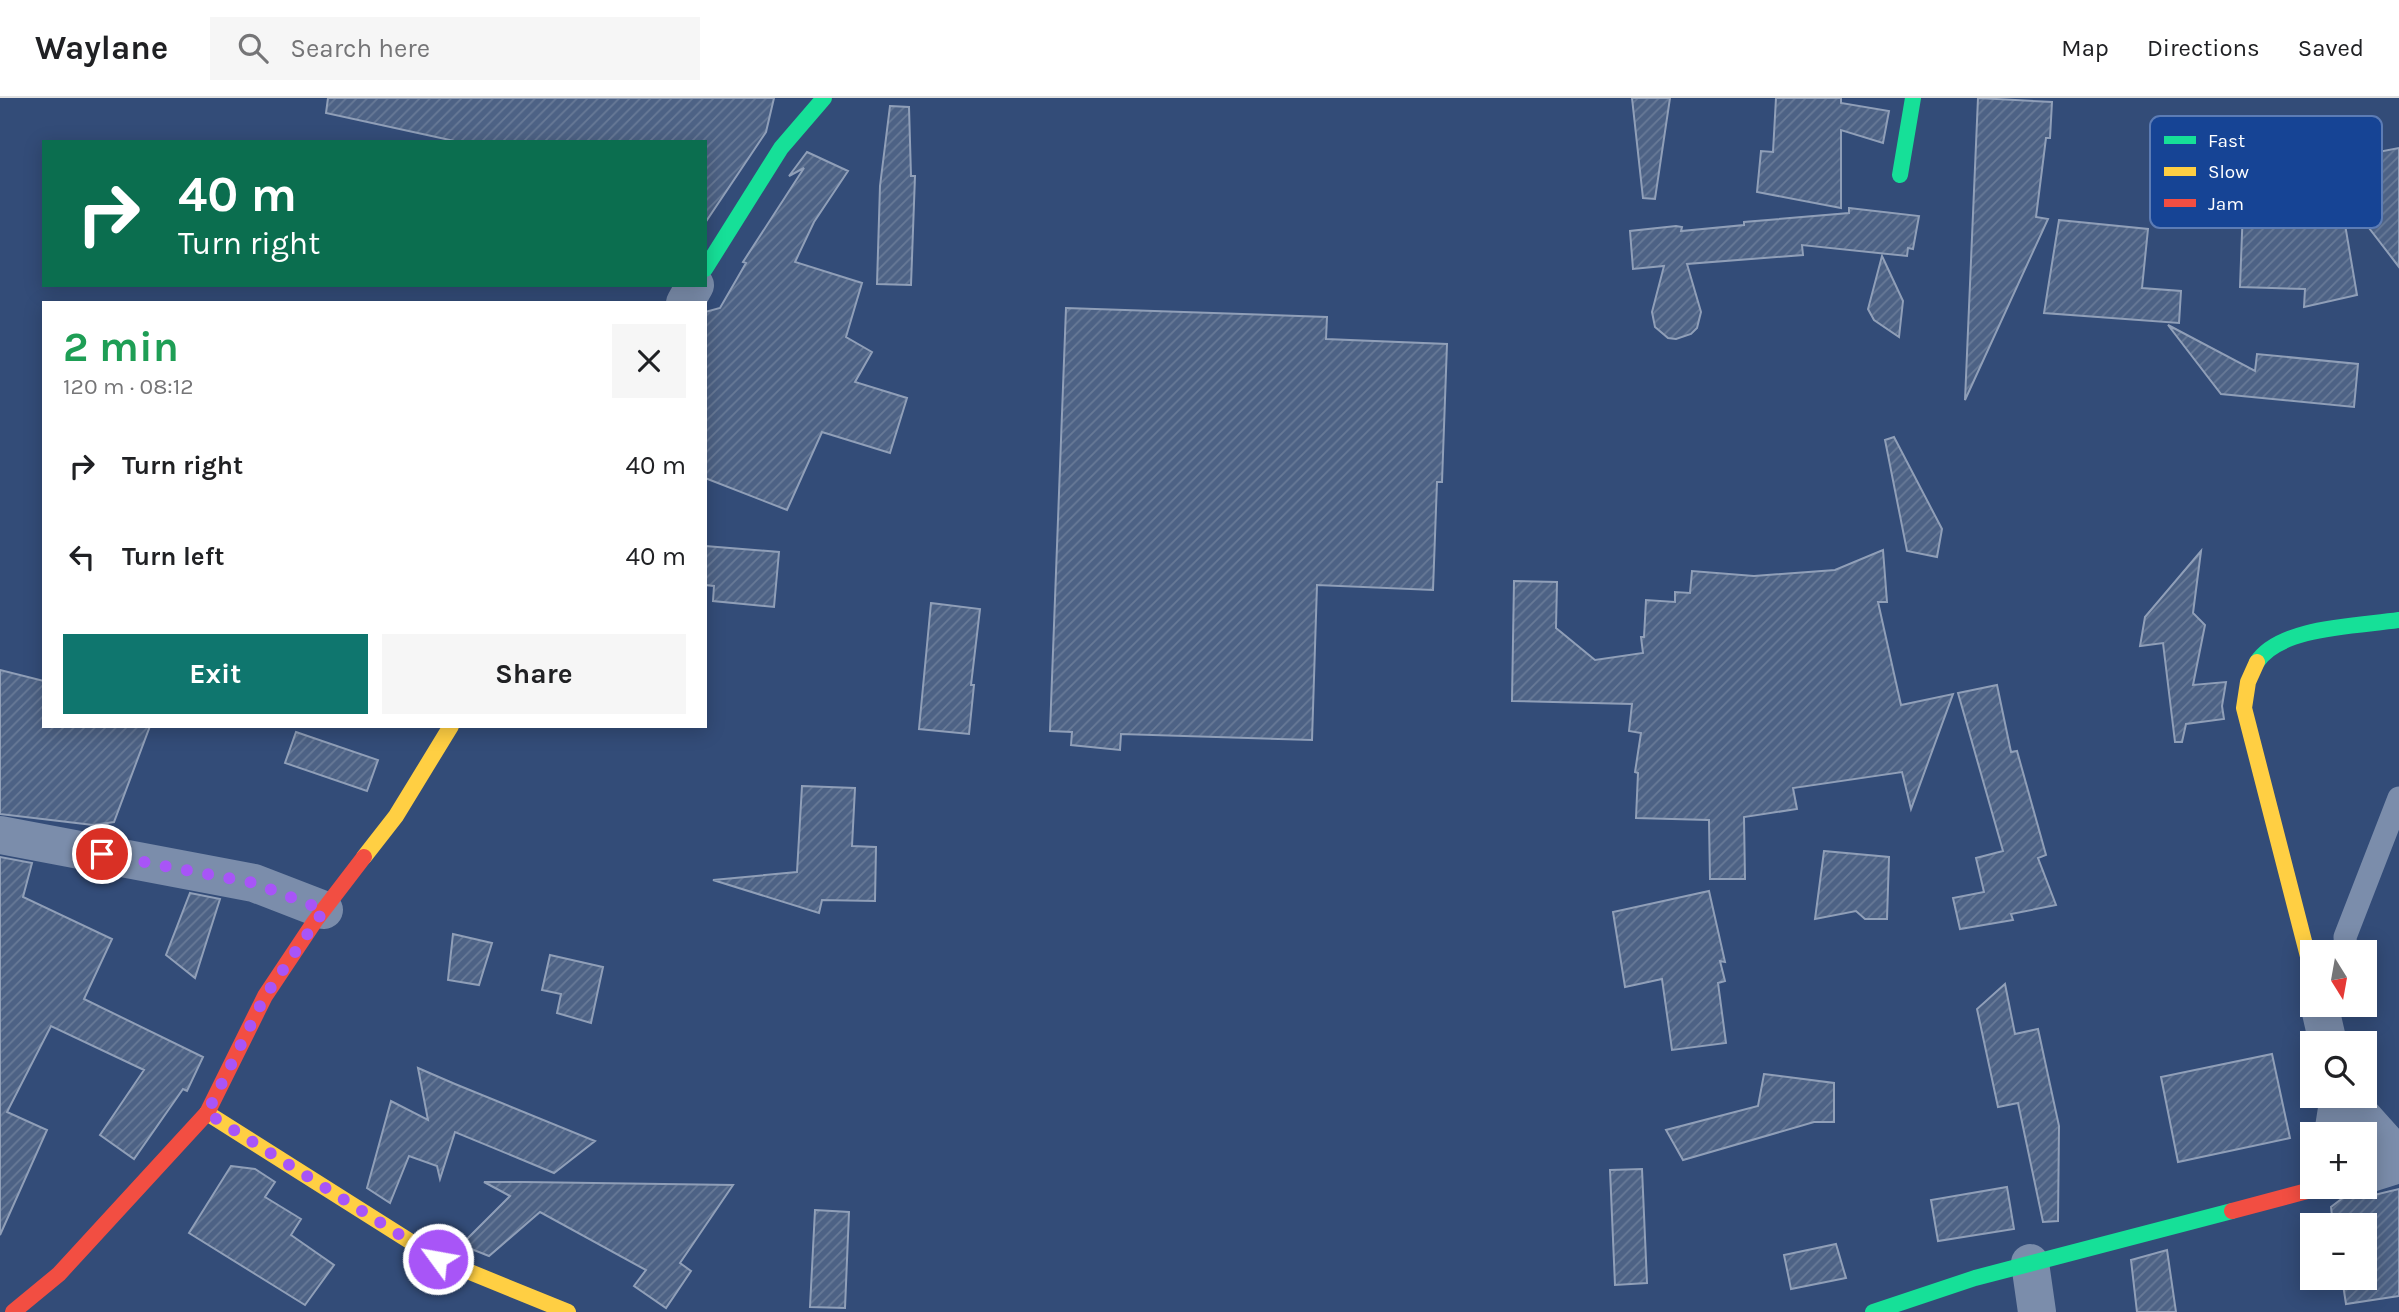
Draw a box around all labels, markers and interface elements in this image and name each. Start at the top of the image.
search box [210,17,700,80]
text: Waylane [35,29,168,67]
icon: search [234,29,272,67]
text: Search here [290,33,430,64]
text: Map [2061,34,2109,62]
text: Directions [2147,34,2260,62]
text: Saved [2298,34,2364,62]
legend [2150,116,2382,228]
text: Fast [2208,130,2245,152]
text: Slow [2208,161,2249,183]
text: 40 m [178,166,297,223]
icon: right [63,168,154,259]
text: Jam [2208,193,2244,215]
text: Turn right [178,225,320,262]
text: 2 min [63,322,179,372]
button: close [612,324,686,398]
text: 120 m · 08:12 [63,373,194,400]
icon: right [63,447,101,485]
text: Turn right [122,450,243,481]
text: 40 m [626,450,686,481]
icon: left [63,538,101,576]
text: Turn left [122,541,224,572]
text: 40 m [626,541,686,572]
button: Exit [63,634,368,714]
button: Share [382,634,686,714]
pin [72,824,132,884]
icon: arrive [83,835,121,873]
north arrow [2300,940,2376,1017]
map controls [2300,940,2377,1290]
button: search [2300,1031,2377,1108]
button: + [2300,1122,2377,1199]
button: − [2300,1213,2377,1290]
position arrow [401,1222,475,1296]

